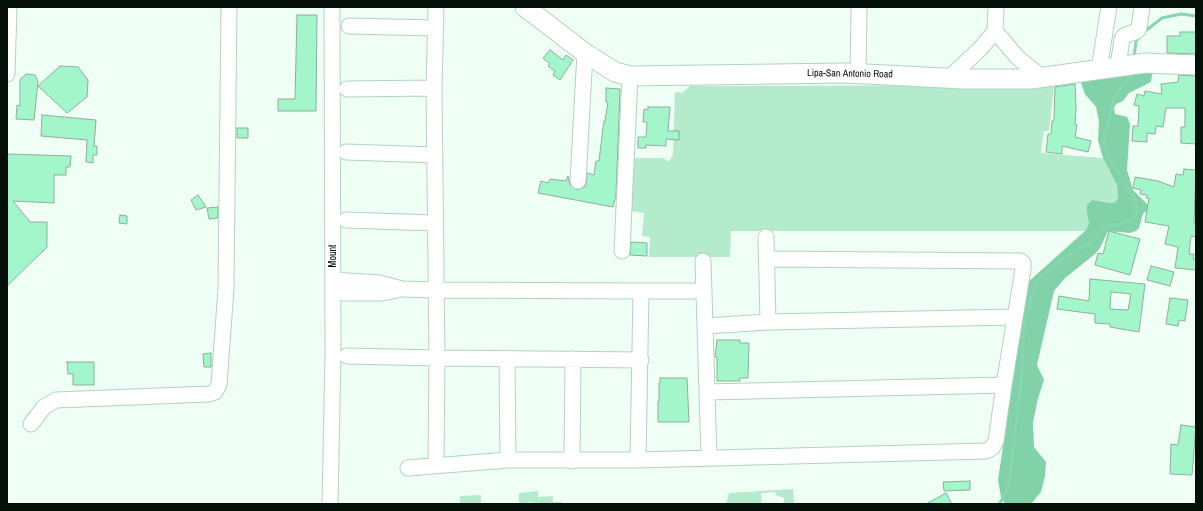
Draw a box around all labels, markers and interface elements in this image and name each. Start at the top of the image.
street label: Lipa-San Antonio Road [807,67,893,81]
street label: Mount [327,245,339,267]

